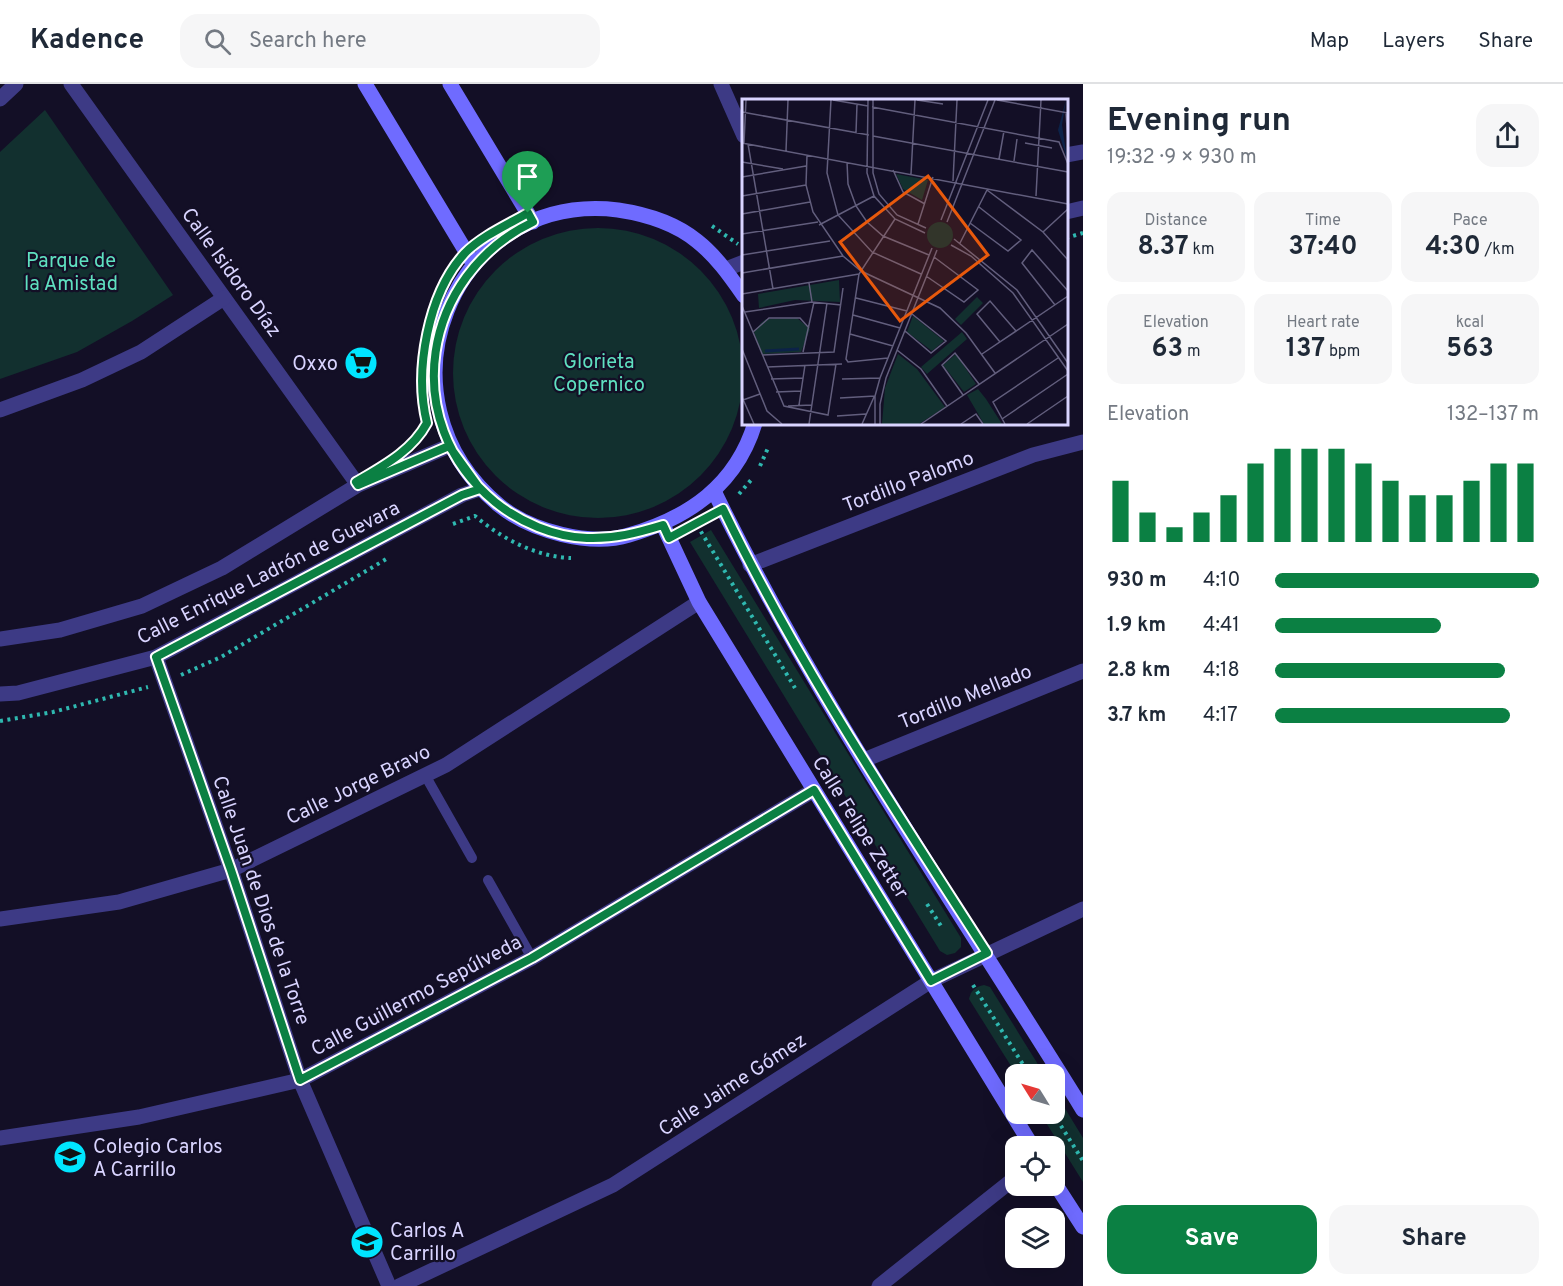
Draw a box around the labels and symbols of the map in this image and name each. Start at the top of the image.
inset map [742,99,1068,424]
pin [502,151,553,213]
street label: Calle Isidoro Díaz [175,203,286,343]
park label: Parque de la Amistad [24,249,118,298]
supermarket icon: Oxxo [343,345,379,381]
park label: Glorieta Copernico [553,350,645,399]
place label: Oxxo [292,352,338,378]
street label: Tordillo Palomo [840,446,978,520]
street label: Calle Enrique Ladrón de Guevara [133,496,405,652]
street label: Tordillo Mellado [895,659,1036,736]
street label: Calle Jorge Bravo [282,740,435,832]
street label: Calle Felipe Zetter [805,752,914,905]
street label: Calle Juan de Dios de la Torre [205,773,315,1029]
street label: Calle Guillermo Sepúlveda [307,930,527,1063]
street label: Calle Jaime Gómez [654,1028,812,1143]
north arrow [1005,1064,1065,1124]
place label: Colegio Carlos A Carrillo [93,1135,223,1184]
school or university icon: Colegio Carlos A Carrillo [52,1139,88,1175]
place label: Carlos A Carrillo [390,1219,464,1268]
school or university icon: Carlos A Carrillo [349,1224,385,1260]

